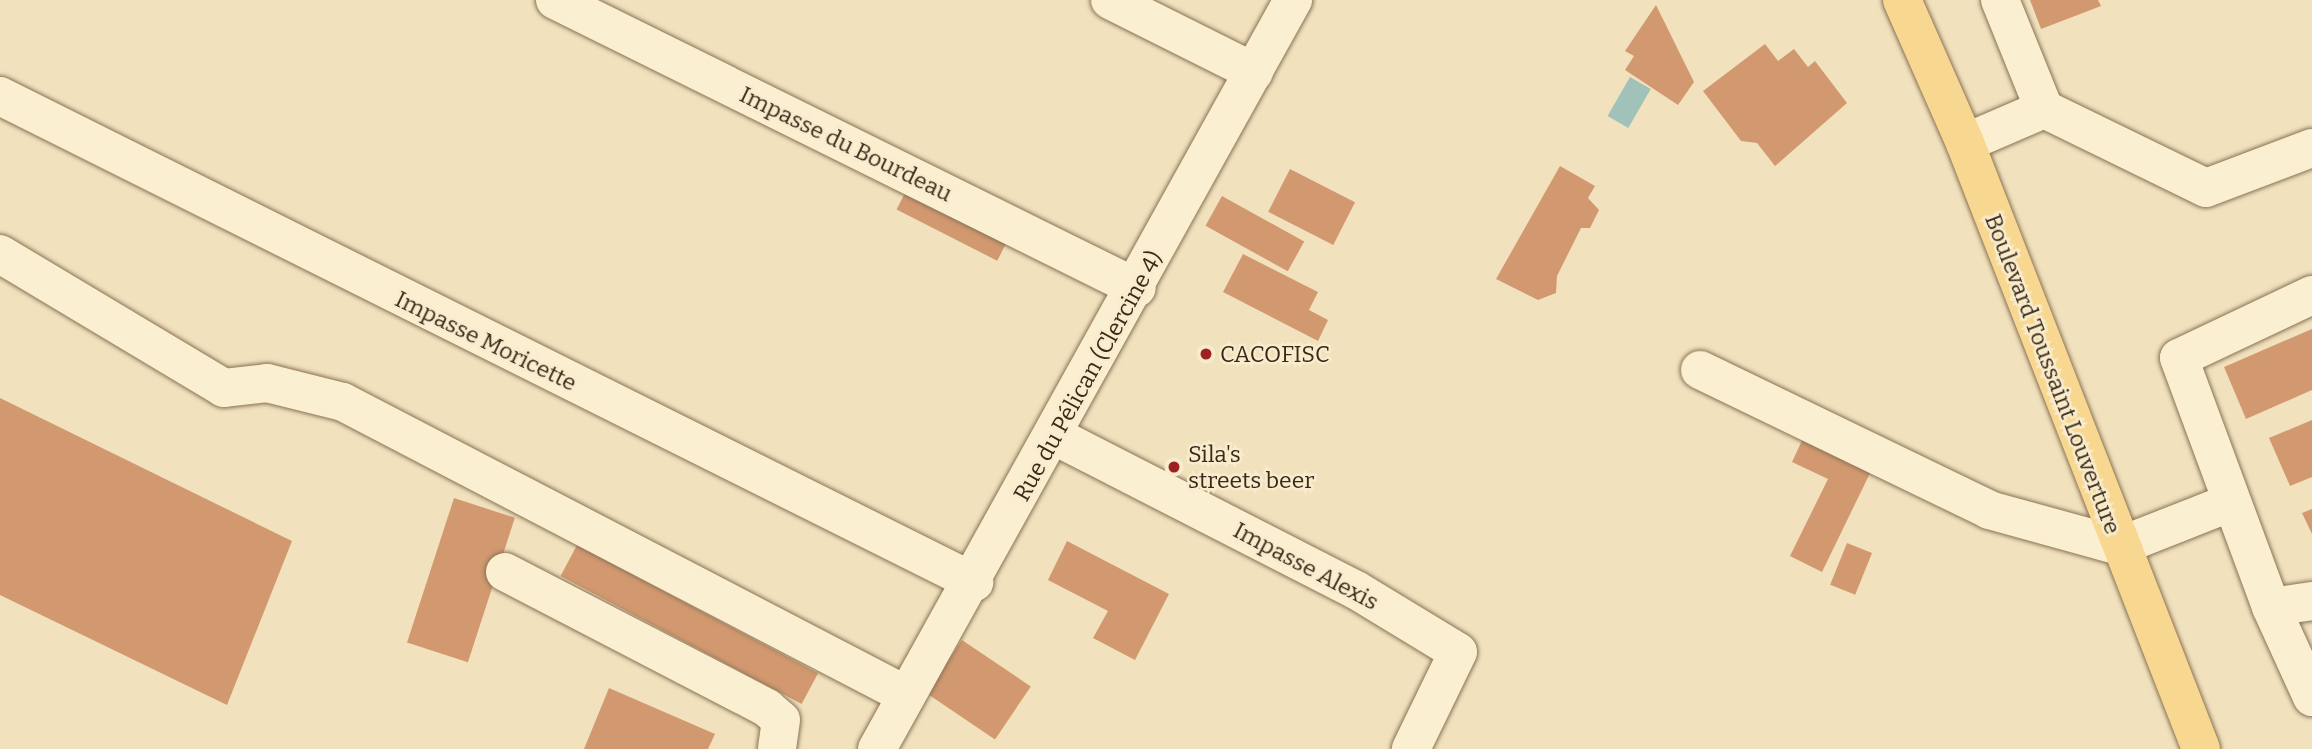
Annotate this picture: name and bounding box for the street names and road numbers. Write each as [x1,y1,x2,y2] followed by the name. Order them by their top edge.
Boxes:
[735,81,957,207] street label: Impasse du Bourdeau
[1979,210,2127,538] street label: Boulevard Toussaint Louverture
[1008,246,1168,506] street label: Rue du Pélican (Clercine 4)
[391,285,581,397] street label: Impasse Moricette
[1229,516,1383,616] street label: Impasse Alexis

